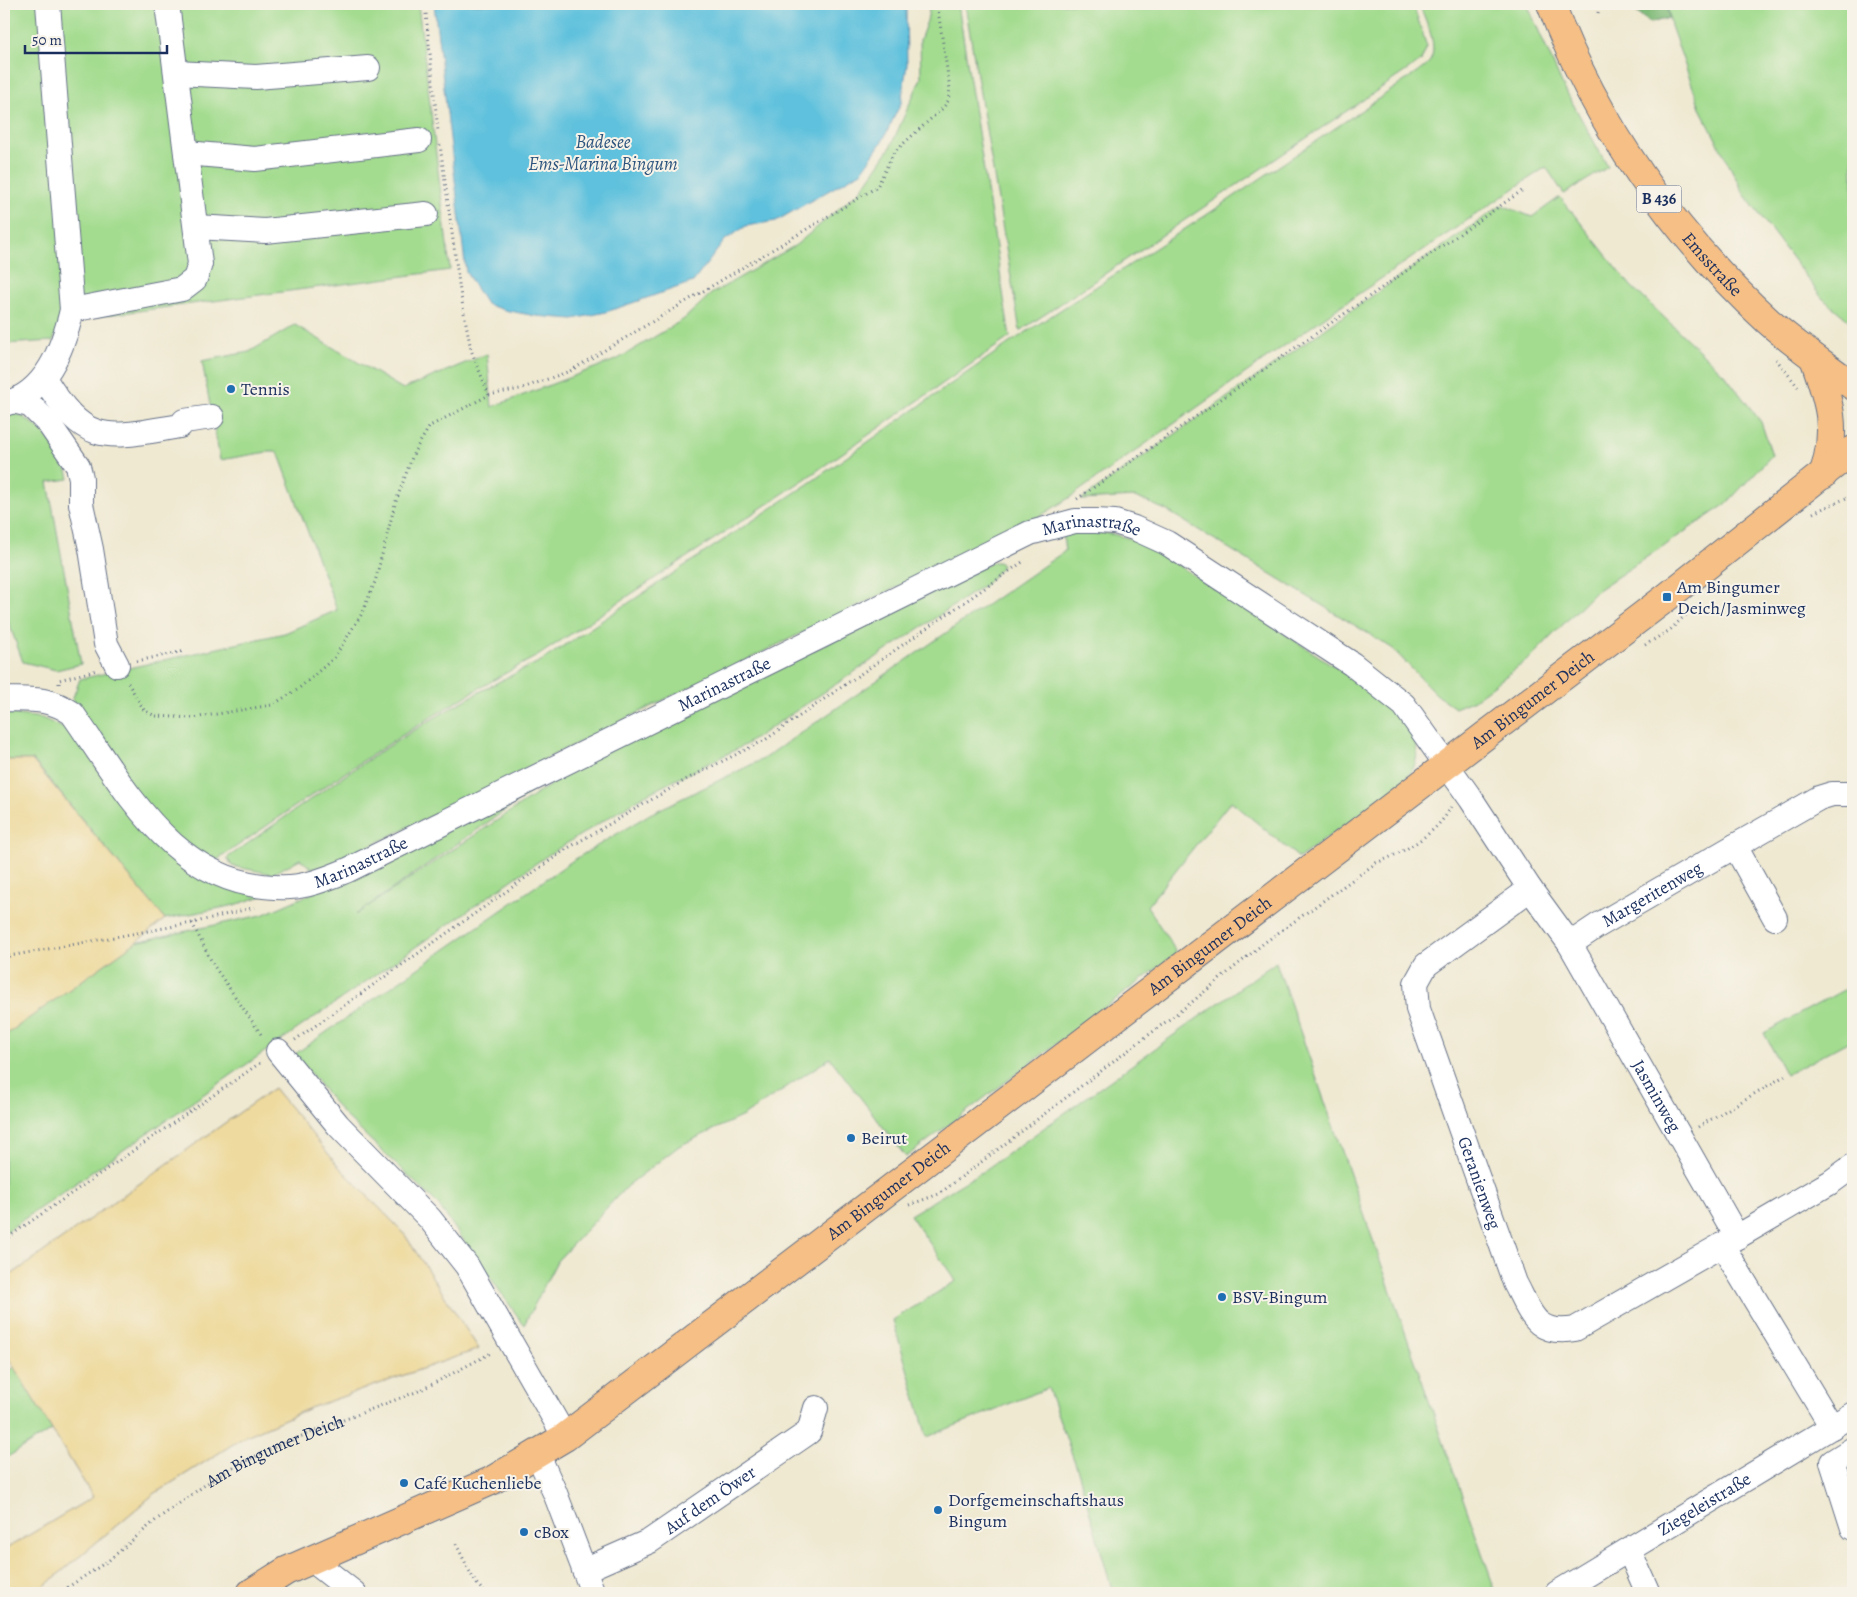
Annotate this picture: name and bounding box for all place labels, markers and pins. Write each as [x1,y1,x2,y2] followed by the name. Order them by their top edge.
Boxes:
[241,377,290,401] place label: Tennis
[225,383,237,395] marker: Tennis
[1676,575,1806,620] place label: Am Bingumer Deich/Jasminweg
[1661,591,1673,603] marker: Am Bingumer Deich/Jasminweg
[861,1126,907,1150] place label: Beirut
[845,1132,857,1144] marker: Beirut
[1232,1285,1327,1309] place label: BSV-Bingum
[1216,1291,1228,1303] marker: BSV-Bingum
[414,1471,542,1495] place label: Café Kuchenliebe
[398,1477,410,1489] marker: Café Kuchenliebe
[948,1488,1124,1533] place label: Dorfgemeinschaftshaus Bingum
[932,1504,944,1516] marker: Dorfgemeinschaftshaus Bingum
[534,1520,569,1544] place label: cBox
[518,1526,530,1538] marker: cBox

